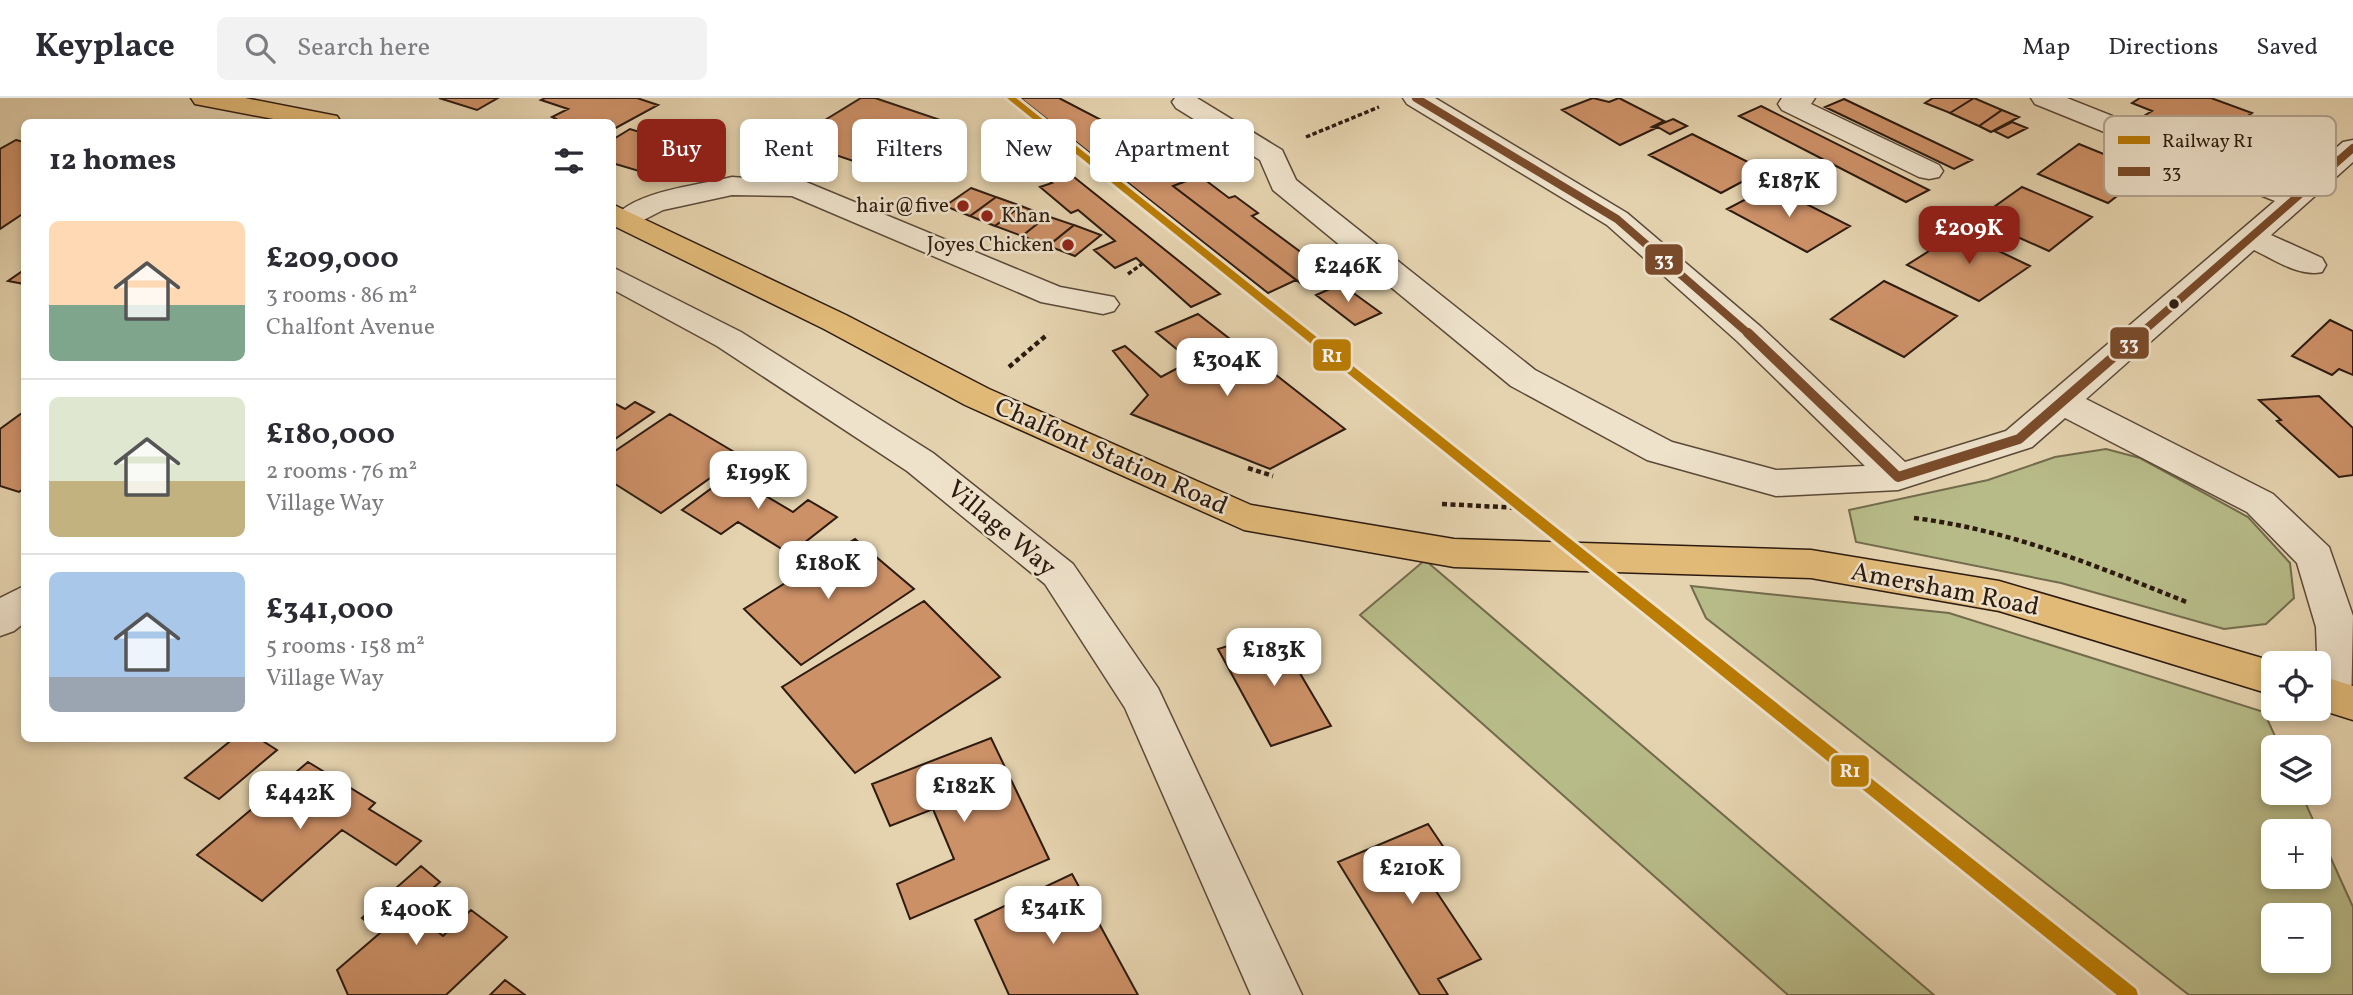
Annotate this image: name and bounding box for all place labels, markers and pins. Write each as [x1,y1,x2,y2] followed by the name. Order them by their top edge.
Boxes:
[1740,159,1838,219] pin: £187K
[856,192,949,221] place label: hair@five
[955,198,971,214] marker: hair@five
[1001,202,1051,231] place label: Khan
[1920,206,2018,266] pin: £209K
[979,208,995,224] marker: Khan
[927,231,1054,260] place label: Joyes Chicken
[1060,237,1076,253] marker: Joyes Chicken
[1299,244,1397,304] pin: £246K
[2167,297,2181,311] unlabelled marker
[1178,338,1276,398] pin: £304K
[709,452,807,511] pin: £199K
[779,542,877,601] pin: £180K
[1225,628,1323,688] pin: £183K
[915,764,1013,824] pin: £182K
[251,772,349,831] pin: £442K
[1363,846,1461,906] pin: £210K
[1004,886,1102,946] pin: £341K
[367,888,465,947] pin: £400K

